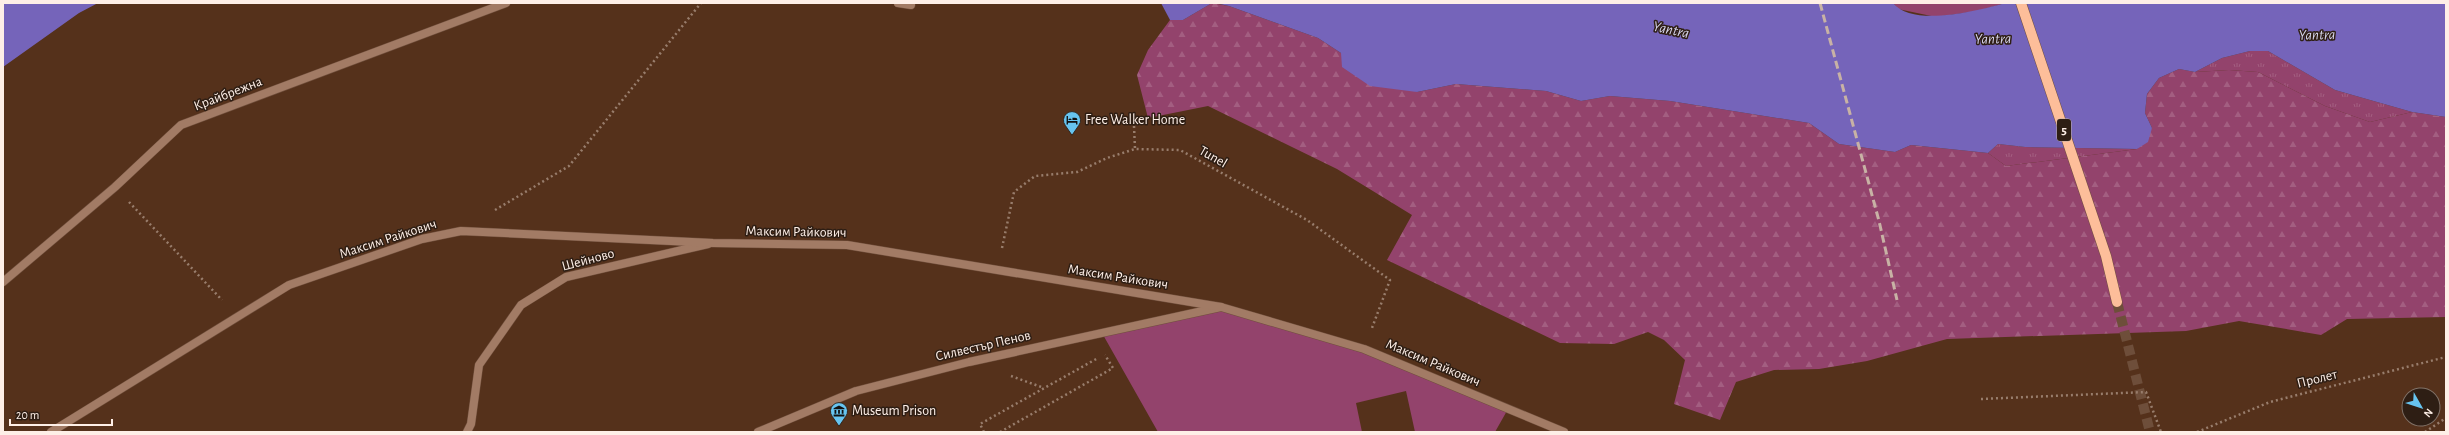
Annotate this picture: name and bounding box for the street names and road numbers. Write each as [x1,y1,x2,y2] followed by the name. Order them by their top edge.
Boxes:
[192,74,265,113] street label: Крайбрежна
[2057,119,2071,141] road number: 5
[1197,143,1229,171] street label: Tunel
[338,217,438,261] street label: Максим Райкович
[745,224,847,240] street label: Максим Райкович
[560,246,616,274] street label: Шейново
[1067,262,1169,292] street label: Максим Райкович
[934,328,1032,364] street label: Силвестър Пенов
[1384,337,1482,389] street label: Максим Райкович
[2295,367,2340,391] street label: Пролет

